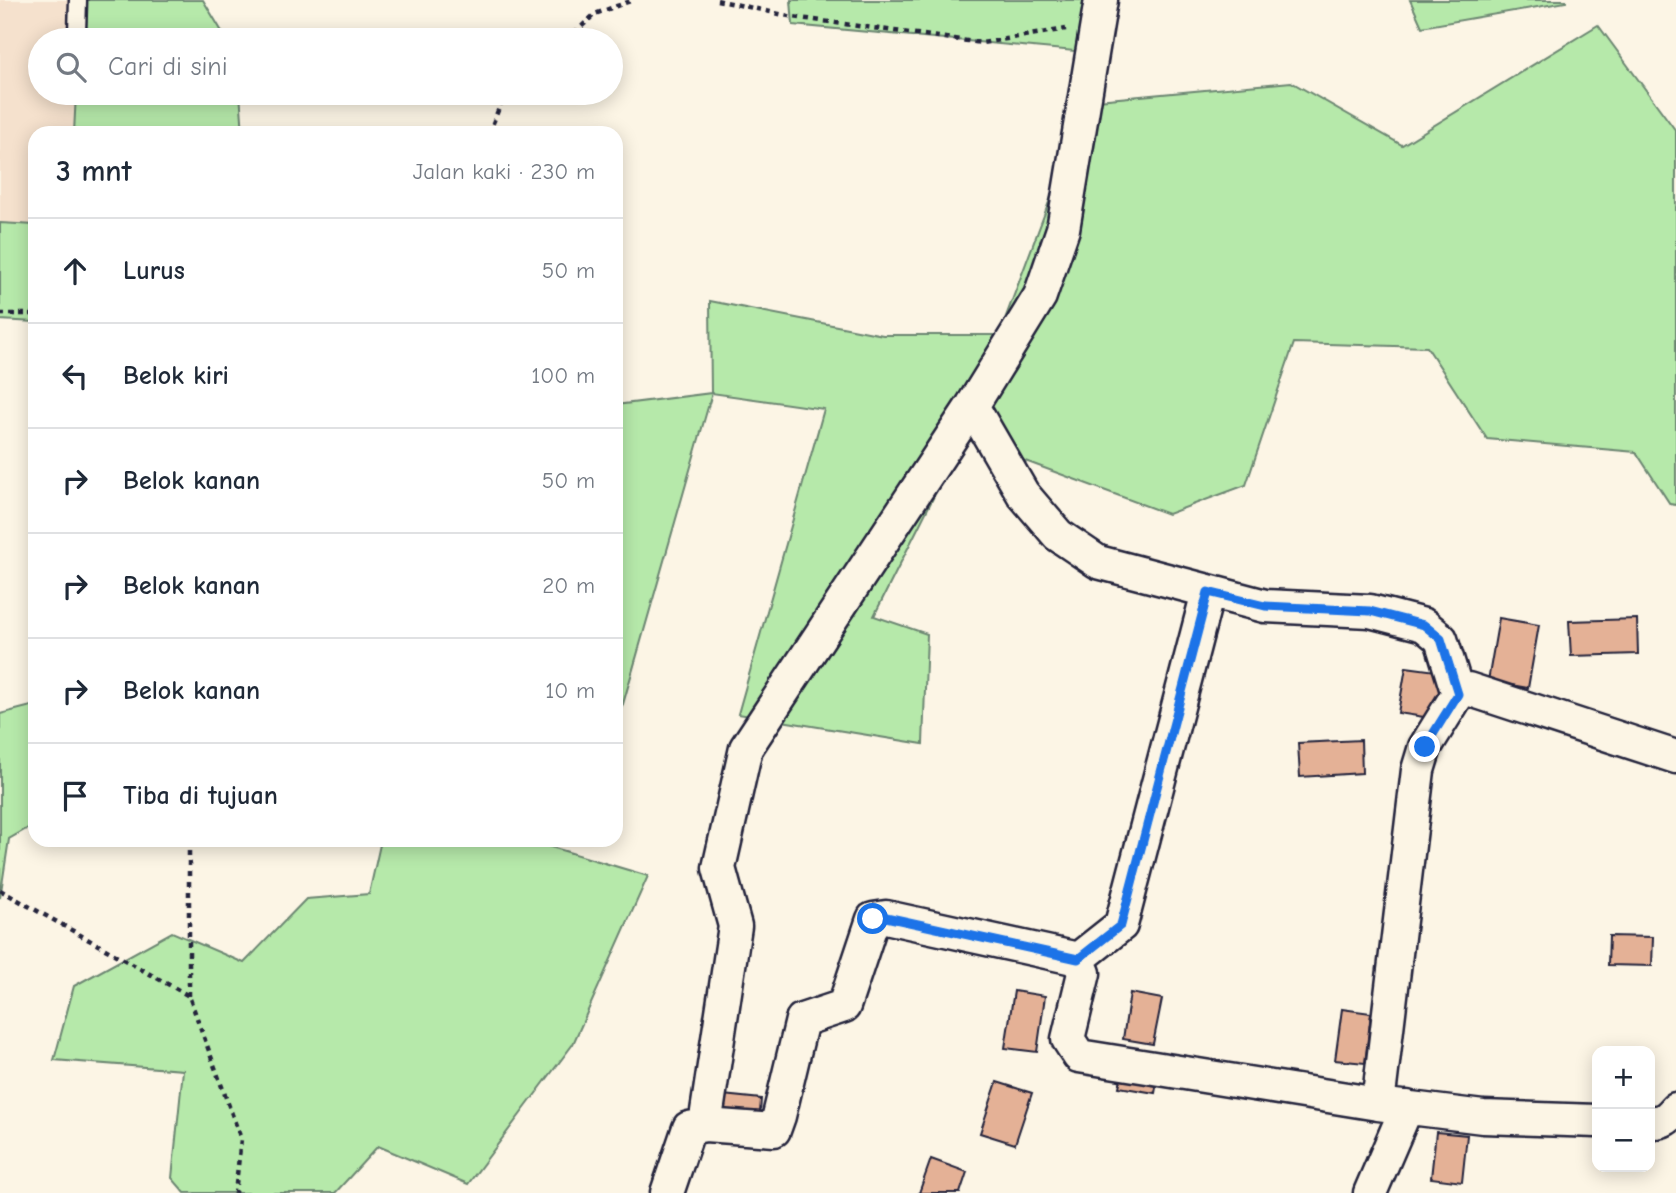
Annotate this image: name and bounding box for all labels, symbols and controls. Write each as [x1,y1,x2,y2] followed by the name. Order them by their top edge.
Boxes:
[28,28,623,105] search box
[52,48,90,86] icon: search
[108,52,228,82] text: Cari di sini
[56,154,131,189] text: 3 mnt
[413,158,595,185] text: Jalan kaki · 230 m
[56,252,94,290] icon: ahead
[123,256,185,286] text: Lurus
[542,257,595,284] text: 50 m
[56,357,94,395] icon: left
[123,361,229,391] text: Belok kiri
[531,362,595,389] text: 100 m
[56,462,94,500] icon: right
[123,466,260,496] text: Belok kanan
[542,467,595,494] text: 50 m
[56,567,94,605] icon: right
[123,571,260,601] text: Belok kanan
[542,572,595,599] text: 20 m
[56,672,94,710] icon: right
[123,676,260,706] text: Belok kanan
[545,677,595,704] text: 10 m
[1409,731,1440,762] route end
[56,777,94,815] icon: arrive
[123,781,278,811] text: Tiba di tujuan
[857,903,888,934] route start
[1592,1046,1655,1172] map controls
[1592,1046,1655,1109] button: +
[1592,1109,1655,1172] button: −

